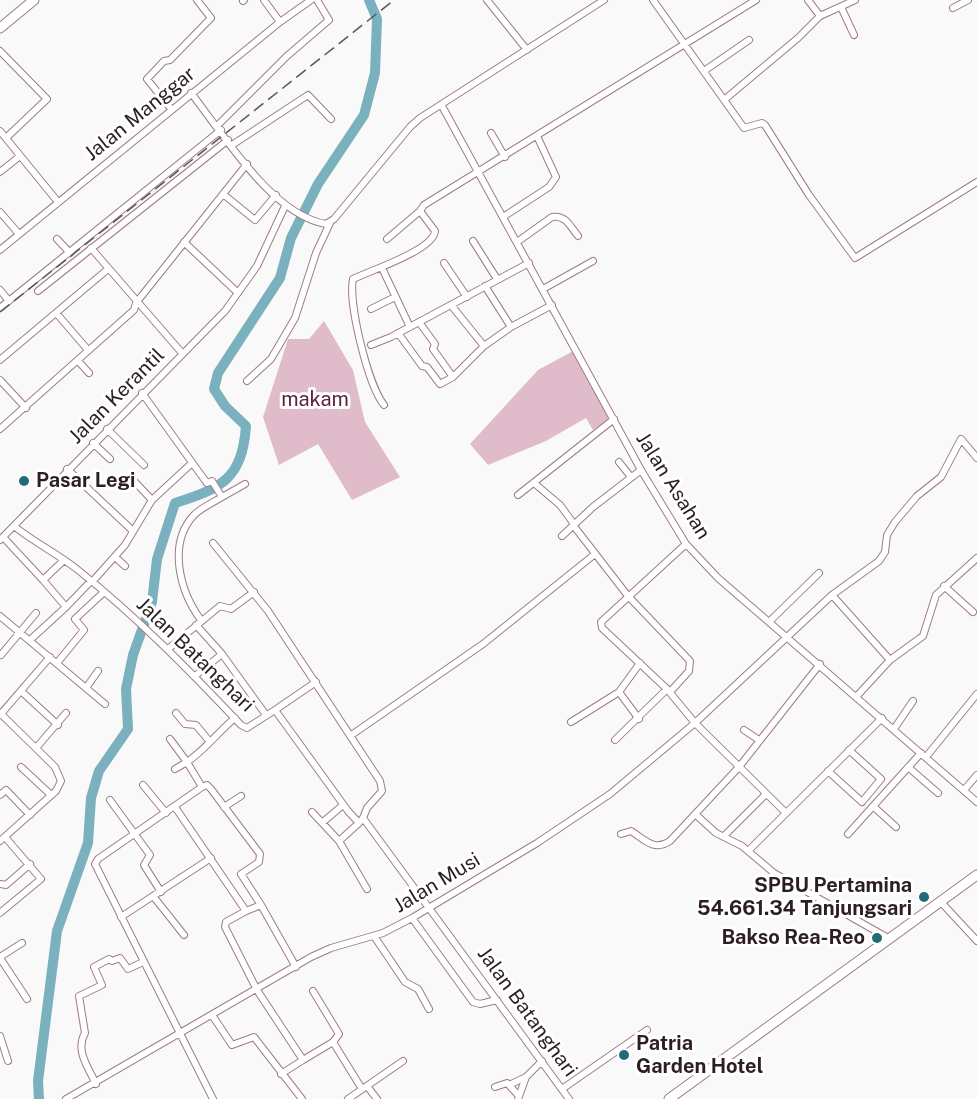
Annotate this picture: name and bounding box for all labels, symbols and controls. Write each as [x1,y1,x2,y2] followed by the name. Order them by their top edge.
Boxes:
[80,62,200,166] street label: Jalan Manggar
[64,343,170,449] street label: Jalan Kerantil
[281,388,349,412] park label: makam
[631,428,715,544] street label: Jalan Asahan
[36,469,135,493] place label: Pasar Legi
[17,474,31,488] marker: Pasar Legi
[131,593,259,717] street label: Jalan Batanghari
[389,848,485,918] street label: Jalan Musi
[697,874,912,921] place label: SPBU Pertamina 54.661.34 Tanjungsari
[917,890,931,904] marker: SPBU Pertamina 54.661.34 Tanjungsari
[721,926,865,950] place label: Bakso Rea-Reo
[870,931,884,945] marker: Bakso Rea-Reo
[472,942,582,1082] street label: Jalan Batanghari
[636,1032,763,1079] place label: Patria Garden Hotel
[617,1048,631,1062] marker: Patria Garden Hotel

